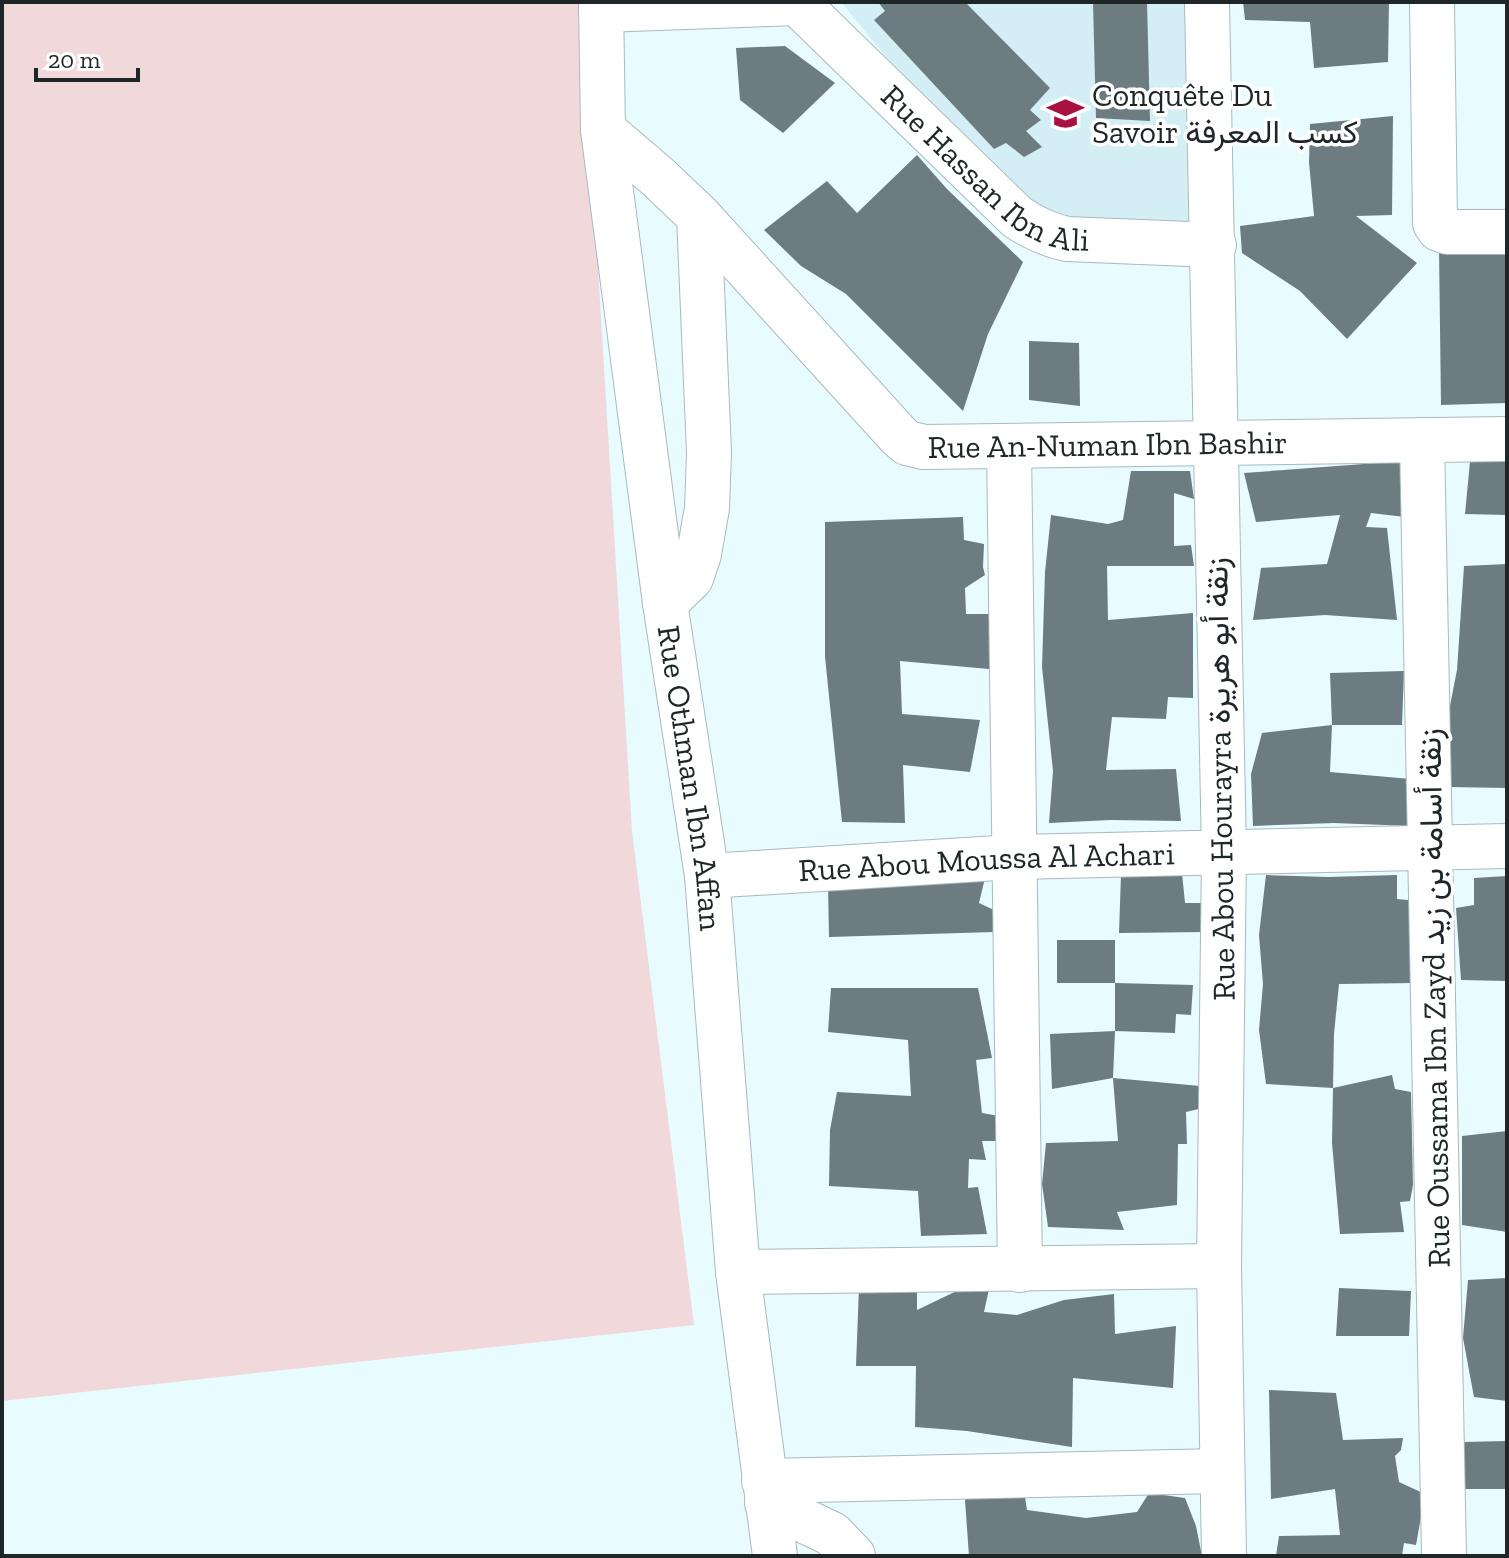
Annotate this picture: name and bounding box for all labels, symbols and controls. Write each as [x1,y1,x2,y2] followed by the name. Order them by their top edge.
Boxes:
[36,32,138,82] scale bar
[48,45,101,74] text: 20 m
[1092,76,1358,152] place label: Conquête Du Savoir كسب المعرفة
[874,77,1090,259] street label: Rue Hassan Ibn Ali
[1047,94,1085,132] school or university icon: Conquête Du Savoir كسب المعرفة
[927,423,1288,466] street label: Rue An-Numan Ibn Bashir
[1197,557,1244,1001] street label: Rue Abou Hourayra زنقة أبو هريرة
[650,623,730,933] street label: Rue Othman Ibn Affan
[1410,728,1459,1268] street label: Rue Oussama Ibn Zayd زنقة أسامة بن زيد
[797,834,1175,889] street label: Rue Abou Moussa Al Achari

